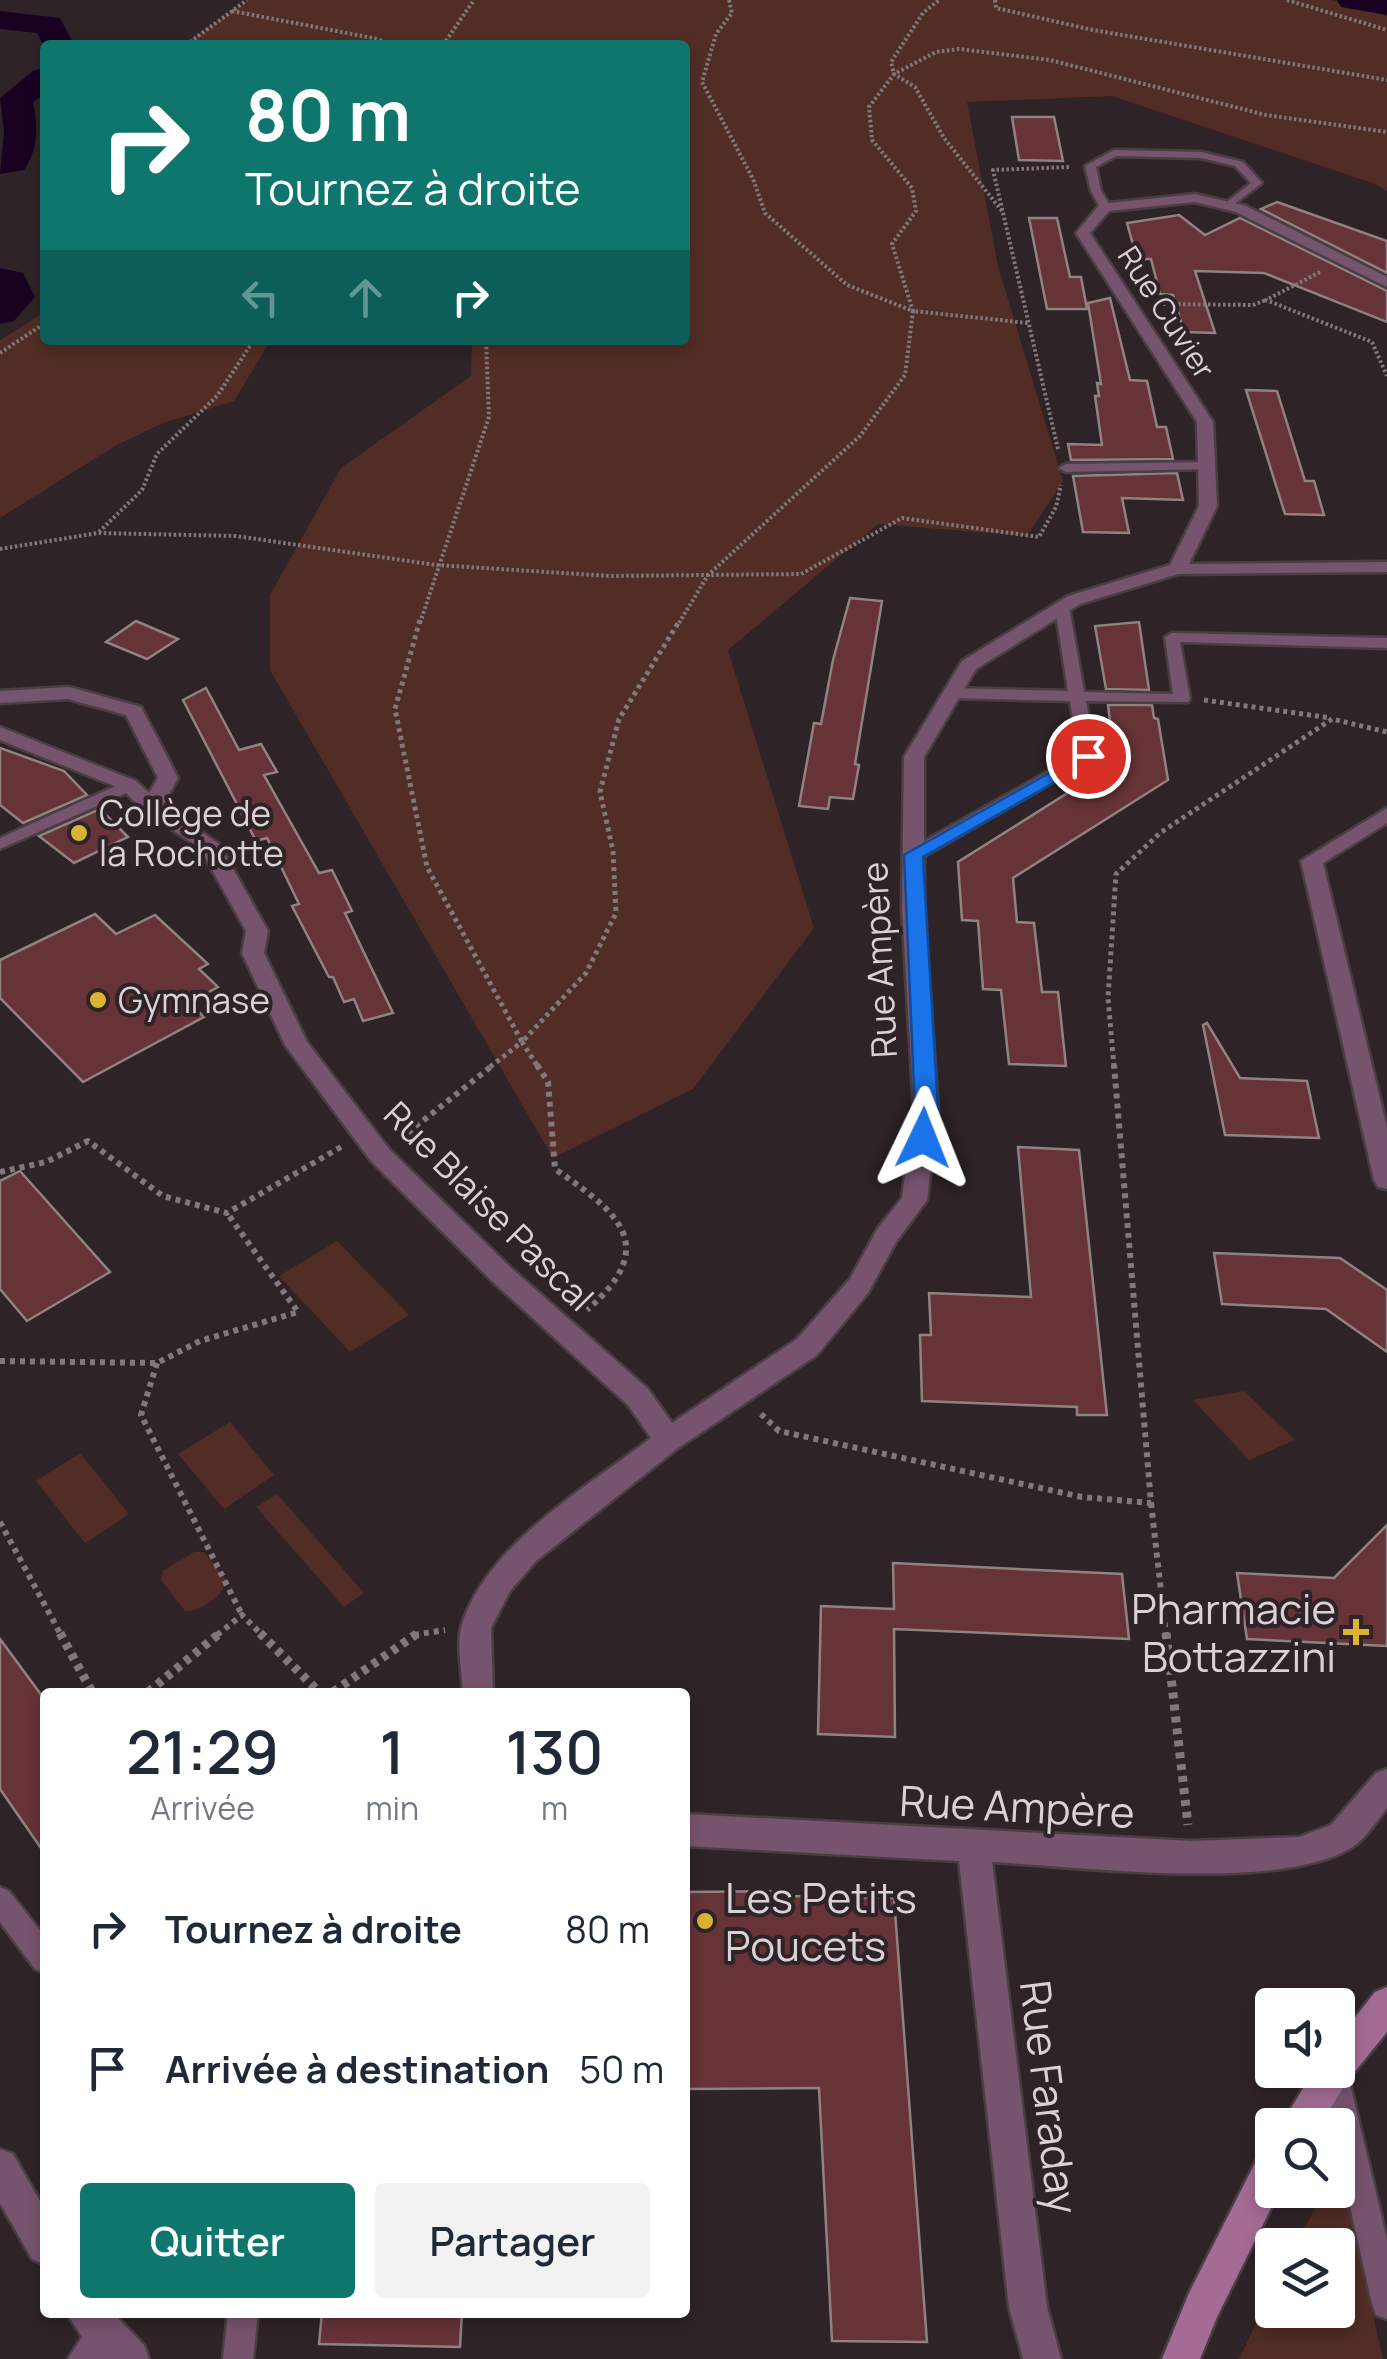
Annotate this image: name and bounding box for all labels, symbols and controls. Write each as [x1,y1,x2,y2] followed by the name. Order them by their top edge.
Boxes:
[245,66,411,162] text: 80 m
[80,80,210,210] icon: right
[245,157,581,219] text: Tournez à droite
[1109,238,1225,386] street label: Rue Cuvier
[233,270,288,325] icon: left
[338,270,393,325] icon: ahead
[443,270,498,325] icon: right
[1046,714,1131,799] pin
[1061,729,1116,784] icon: arrive
[99,789,284,877] place label: Collège de la Rochotte
[68,822,90,844] marker: Collège de la Rochotte
[850,861,908,1059] street label: Rue Ampère
[118,976,270,1024] place label: Gymnase
[87,989,109,1011] marker: Gymnase
[871,1086,975,1190] position arrow
[374,1091,604,1321] street label: Rue Blaise Pascal
[1131,1579,1336,1685] place label: Pharmacie Bottazzini
[1345,1621,1367,1643] marker: Pharmacie Bottazzini
[126,1710,279,1792] text: 21:29
[380,1710,405,1792] text: 1
[505,1710,604,1792] text: 130
[898,1771,1136,1841] street label: Rue Ampère
[150,1786,255,1830] text: Arrivée
[365,1786,419,1830] text: min
[541,1786,568,1830] text: m
[725,1868,917,1974] place label: Les Petits Poucets
[80,1901,135,1956] icon: right
[165,1902,462,1954] text: Tournez à droite
[565,1902,650,1954] text: 80 m
[694,1910,716,1932] marker: Les Petits Poucets
[1007,1977,1093,2217] street label: Rue Faraday
[1255,1988,1355,2328] map controls
[1255,1988,1355,2088] button: sound
[80,2041,135,2096] icon: arrive
[165,2042,549,2094] text: Arrivée à destination
[579,2042,664,2094] text: 50 m
[1255,2108,1355,2208] button: search
[80,2183,355,2298] button: Quitter
[375,2183,650,2298] button: Partager
[1255,2228,1355,2328] button: layers

